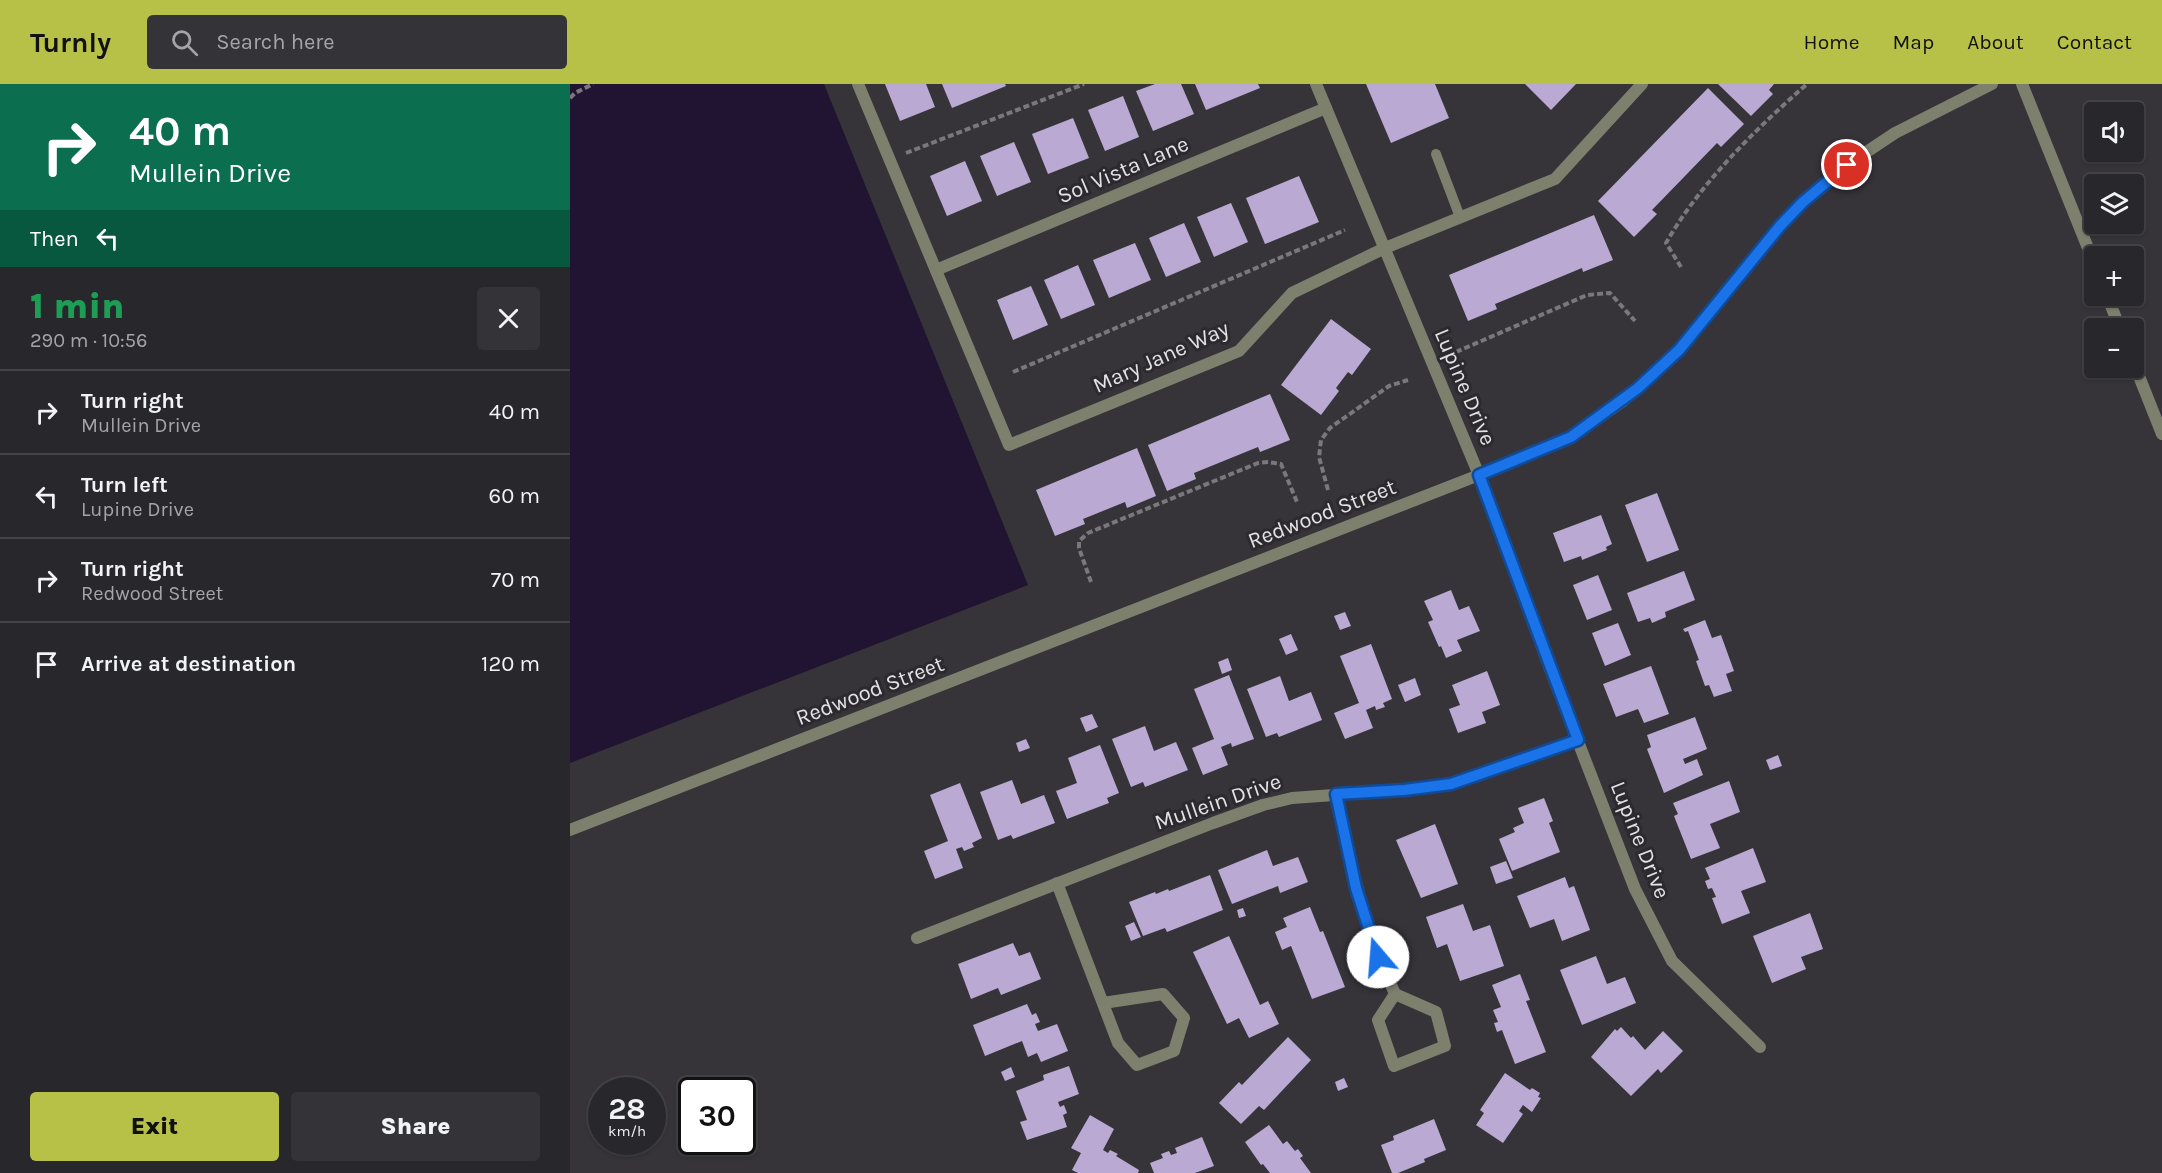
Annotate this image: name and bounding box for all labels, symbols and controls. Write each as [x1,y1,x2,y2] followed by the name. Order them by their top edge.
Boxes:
[147,15,567,69] search box
[30,26,111,59] text: Turnly
[168,26,201,59] icon: search
[216,29,335,55] text: Search here
[1804,30,1860,54] text: Home
[1893,30,1934,54] text: Map
[1967,30,2024,54] text: About
[2057,30,2132,54] text: Contact
[2084,102,2144,378] map controls
[2084,102,2144,162] button: sound
[129,106,231,156] text: 40 m
[30,108,108,186] icon: right
[1054,131,1192,209] street label: Sol Vista Lane
[1821,139,1872,190] pin
[1830,148,1863,181] icon: arrive
[129,157,291,189] text: Mullein Drive
[2084,174,2144,234] button: layers
[91,222,124,255] icon: left
[30,226,79,252] text: Then
[2084,246,2144,306] button: +
[30,285,124,327] text: 1 min
[477,287,540,350] button: close
[1089,315,1233,399] street label: Mary Jane Way
[2084,318,2144,378] button: −
[1429,325,1501,449] street label: Lupine Drive
[30,329,147,352] text: 290 m · 10:56
[81,388,184,414] text: Turn right
[30,396,63,429] icon: right
[489,399,540,425] text: 40 m
[81,414,201,437] text: Mullein Drive
[81,472,168,498] text: Turn left
[1244,474,1400,554] street label: Redwood Street
[30,480,63,513] icon: left
[489,483,540,509] text: 60 m
[81,498,194,521] text: Lupine Drive
[81,556,184,582] text: Turn right
[30,564,63,597] icon: right
[491,567,540,593] text: 70 m
[81,582,223,605] text: Redwood Street
[30,648,63,681] icon: arrive
[81,651,296,677] text: Arrive at destination
[481,651,540,677] text: 120 m
[792,651,948,731] street label: Redwood Street
[1151,768,1285,836] street label: Mullein Drive
[1605,778,1675,902] street label: Lupine Drive
[1346,925,1410,989] position arrow
[678,1077,756,1155] speed limit sign: 30
[608,1091,646,1127] text: 28
[30,1092,279,1161] button: Exit
[291,1092,540,1161] button: Share
[608,1122,646,1140] text: km/h

